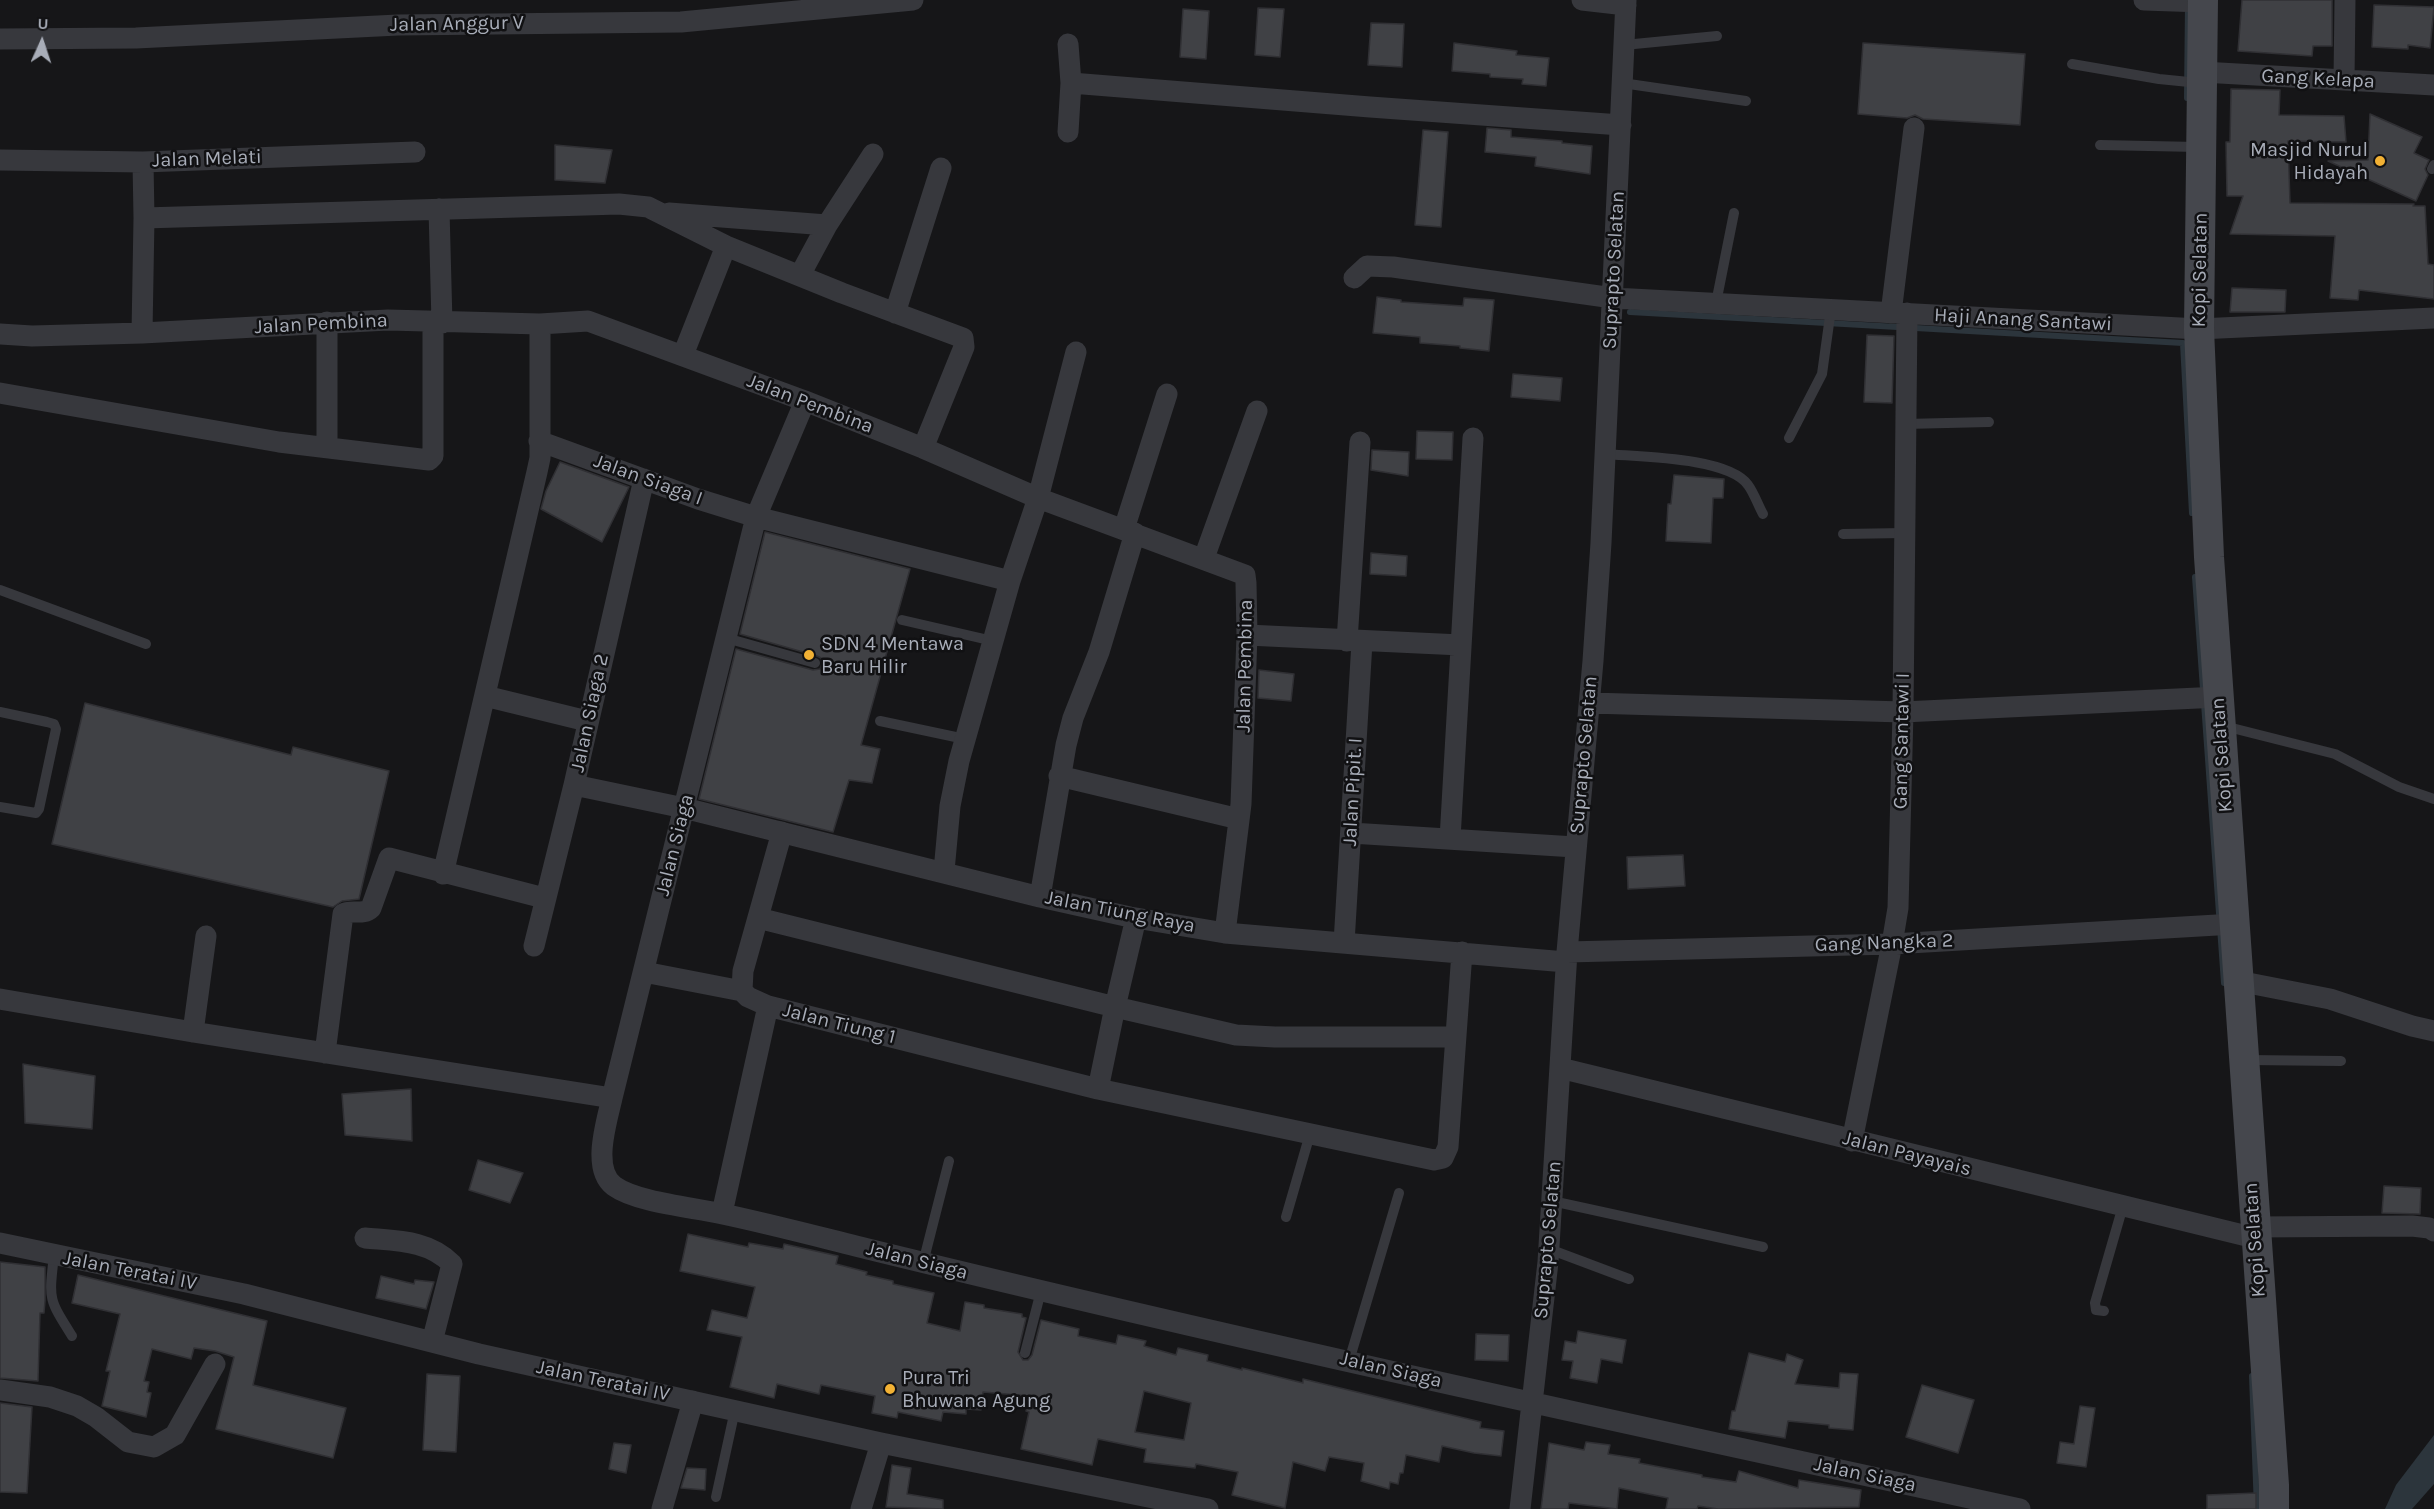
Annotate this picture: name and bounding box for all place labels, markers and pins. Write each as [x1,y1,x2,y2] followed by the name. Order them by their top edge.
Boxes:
[2250,138,2368,185] place label: Masjid Nurul Hidayah
[2373,154,2387,168] marker: Masjid Nurul Hidayah
[821,632,964,679] place label: SDN 4 Mentawa Baru Hilir
[802,648,816,662] marker: SDN 4 Mentawa Baru Hilir
[902,1366,1050,1413] place label: Pura Tri Bhuwana Agung
[883,1382,897,1396] marker: Pura Tri Bhuwana Agung

